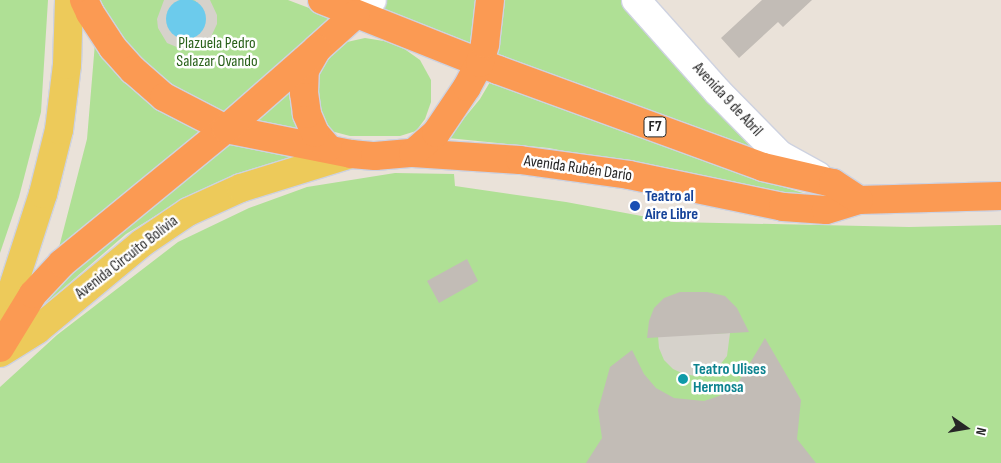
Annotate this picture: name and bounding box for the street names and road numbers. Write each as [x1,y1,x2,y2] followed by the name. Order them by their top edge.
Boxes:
[688,59,766,141] street label: Avenida 9 de Abril
[642,114,668,140] road number: F7
[523,152,633,186] street label: Avenida Rubén Darío
[72,212,182,304] street label: Avenida Circuito Bolivia

